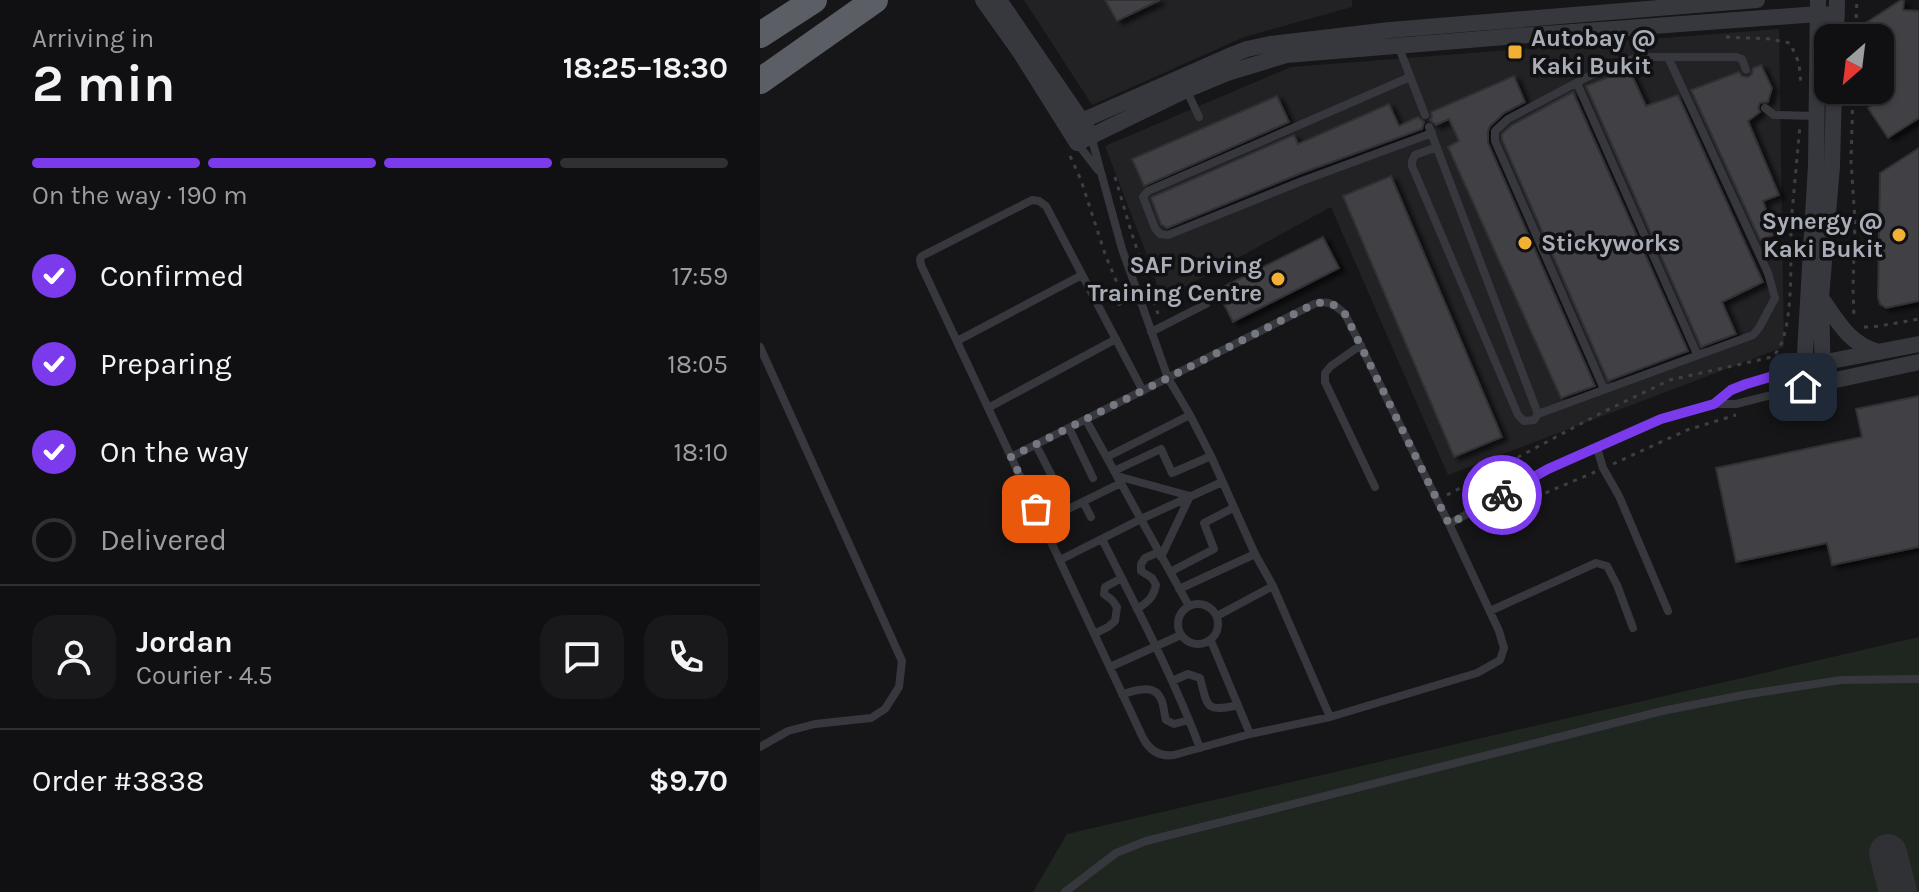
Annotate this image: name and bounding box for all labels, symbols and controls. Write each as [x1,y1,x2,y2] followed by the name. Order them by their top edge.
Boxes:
[32,23,154,54] text: Arriving in
[1531,24,1656,80] place label: Autobay @ Kaki Bukit
[1814,24,1894,104] north arrow
[1814,24,1894,104] map controls
[1506,43,1524,61] marker: Autobay @ Kaki Bukit
[563,50,728,86] text: 18:25–18:30
[32,53,175,114] text: 2 min
[32,180,248,211] text: On the way · 190 m
[1762,207,1883,263] place label: Synergy @ Kaki Bukit
[1890,226,1908,244] marker: Synergy @ Kaki Bukit
[1541,229,1681,257] place label: Stickyworks
[1516,234,1534,252] marker: Stickyworks
[1088,251,1262,307] place label: SAF Driving Training Centre
[32,254,76,298] icon: check
[100,258,244,294] text: Confirmed
[671,261,728,292] text: 17:59
[1269,270,1287,288] marker: SAF Driving Training Centre
[32,342,76,386] icon: check
[100,346,232,382] text: Preparing
[667,349,728,380] text: 18:05
[1769,353,1837,421] pin
[1781,365,1825,409] icon: home
[32,430,76,474] icon: check
[100,434,249,470] text: On the way
[673,437,728,468] text: 18:10
[1462,455,1542,535] courier
[1480,473,1524,517] icon: bike
[1002,475,1070,543] pin
[1014,487,1058,531] icon: bag
[100,522,227,558] text: Delivered
[32,615,116,699] button: person
[540,615,624,699] button: chat
[644,615,728,699] button: phone
[136,624,233,660] text: Jordan
[136,660,273,691] text: Courier · 4.5
[32,763,204,799] text: Order #3838
[649,763,728,799] text: $9.70

